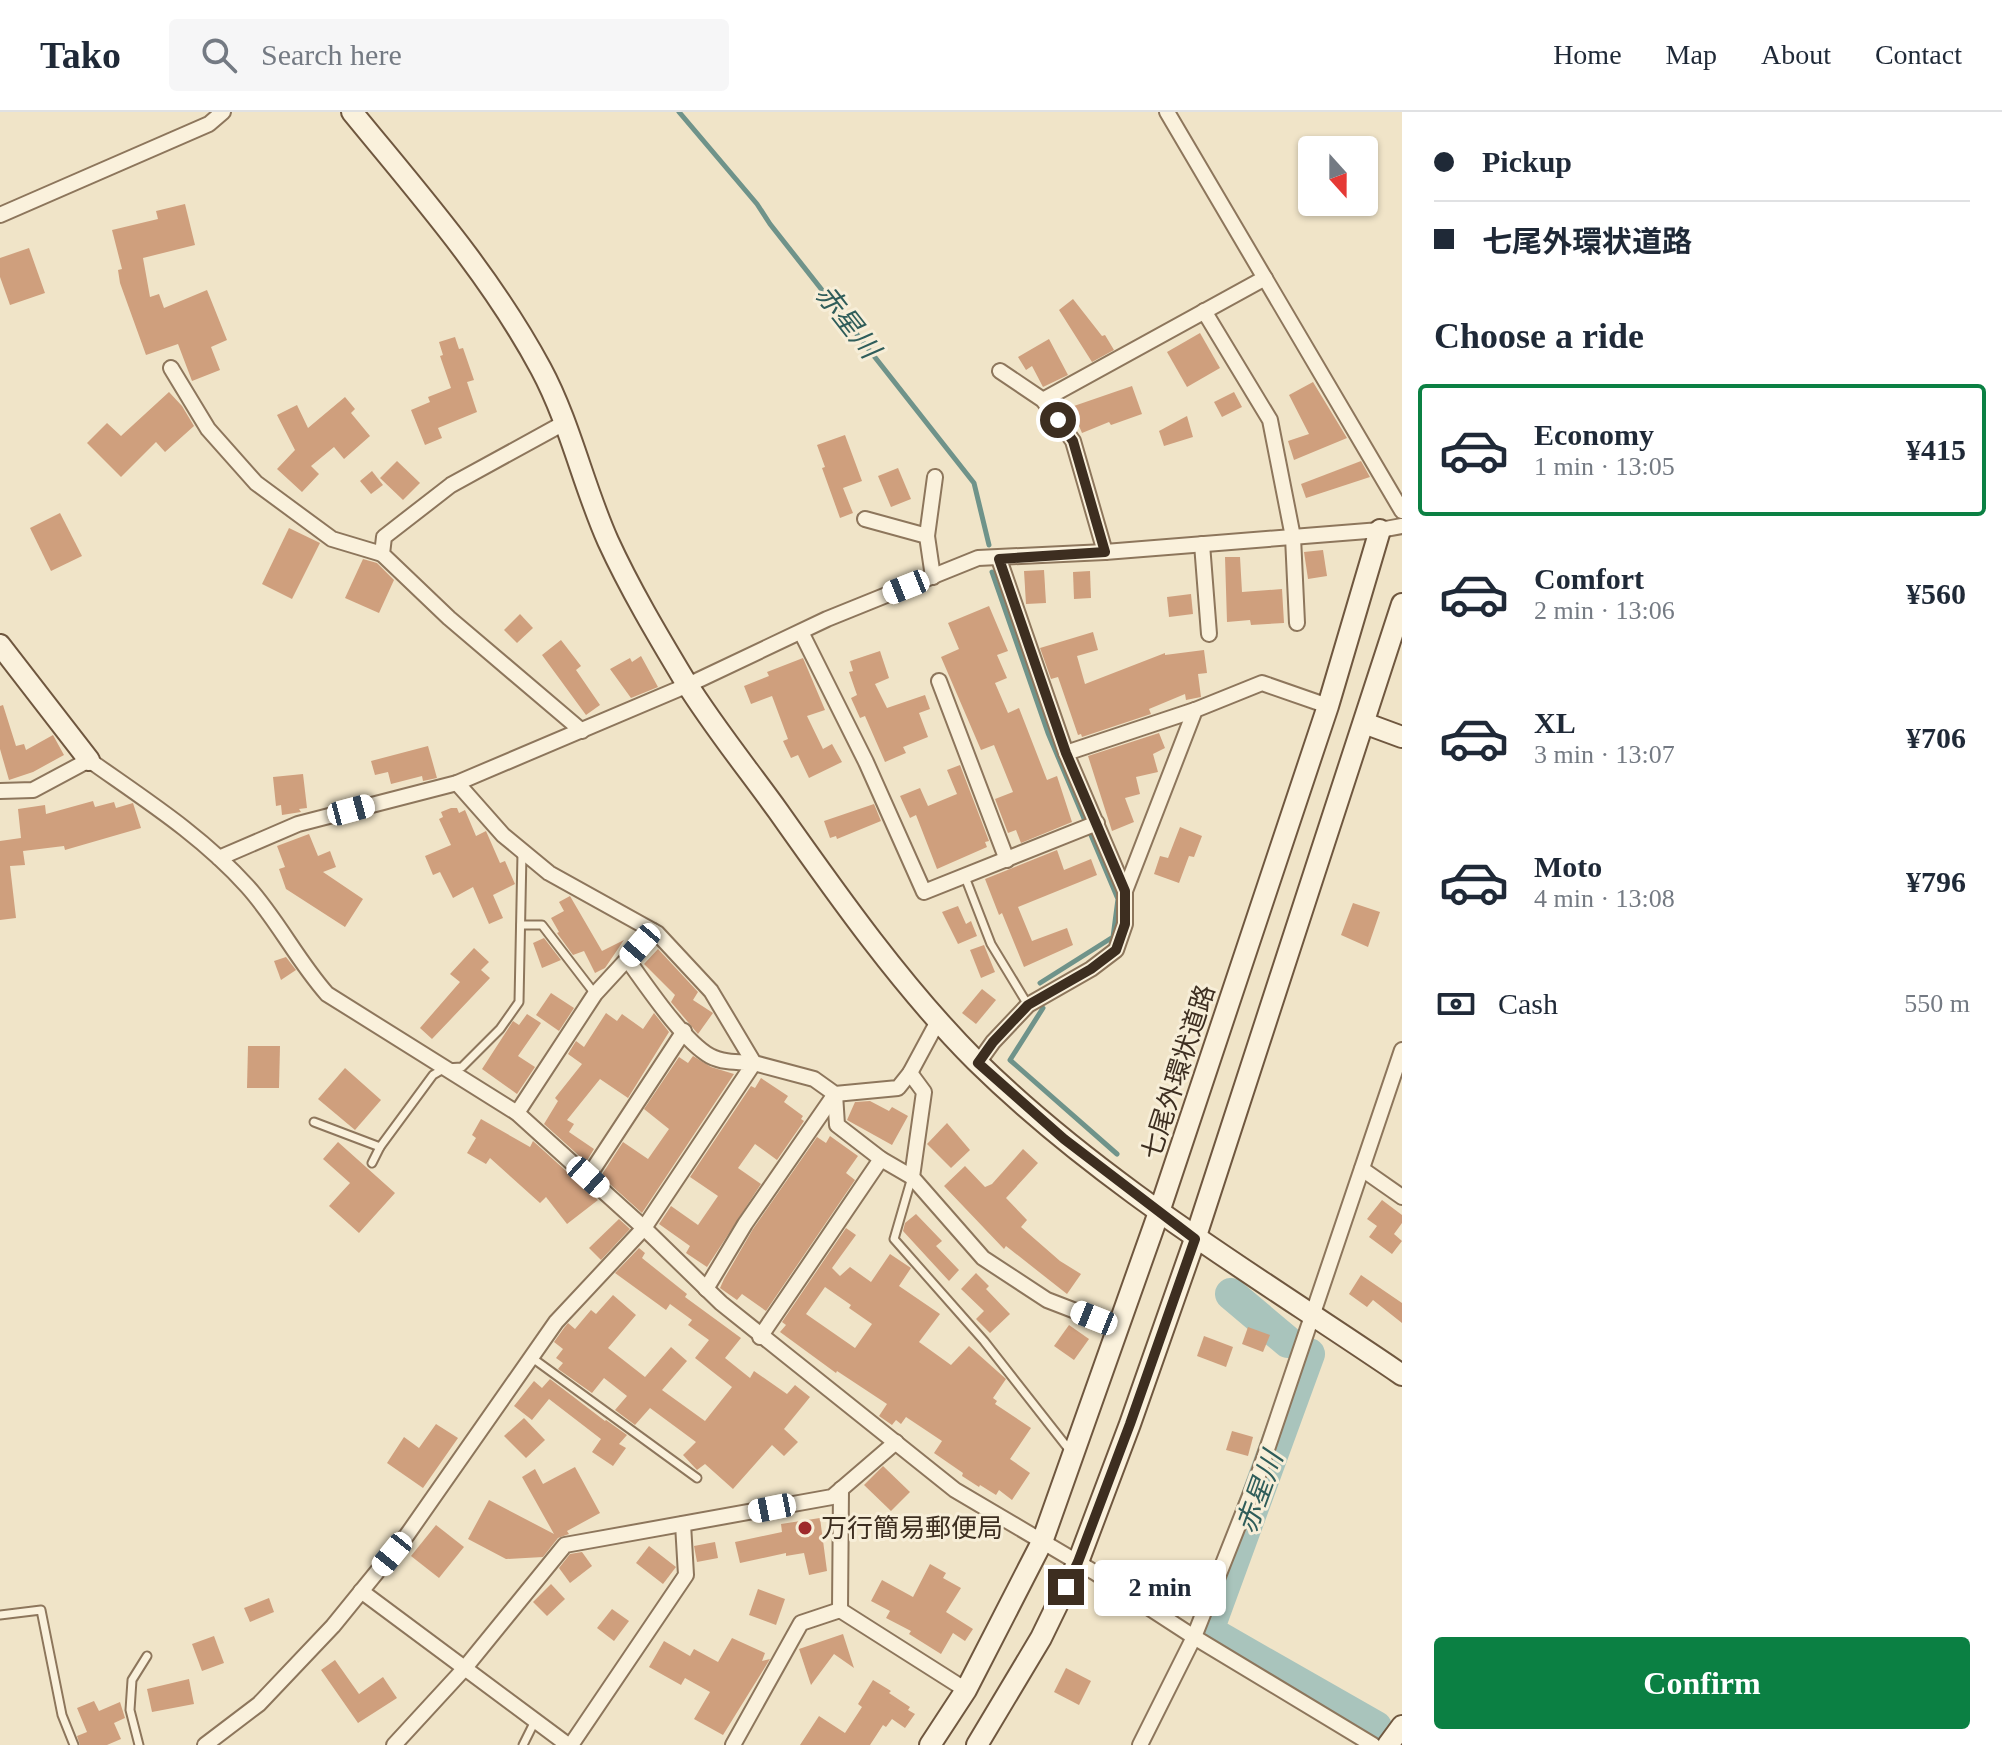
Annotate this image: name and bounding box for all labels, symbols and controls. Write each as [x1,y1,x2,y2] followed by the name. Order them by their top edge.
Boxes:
[169,19,729,91] search box
[197,33,241,77] icon: search
[40,34,121,76] text: Tako
[261,38,402,71] text: Search here
[1553,39,1622,70] text: Home
[1666,39,1717,70] text: Map
[1761,39,1831,70] text: About
[1875,39,1962,70] text: Contact
[1298,136,1378,216] north arrow
[1298,136,1378,216] map controls
[1482,145,1572,178] text: Pickup
[1482,225,1692,258] text: 七尾外環状道路
[810,279,888,366] water label: 赤星川
[1434,316,1644,356] text: Choose a ride
[1040,402,1076,438] route start
[1438,414,1510,486] icon: car
[1534,418,1654,451] text: Economy
[1906,433,1966,466] text: ¥415
[1534,452,1675,481] text: 1 min · 13:05
[1438,558,1510,630] icon: car
[1534,562,1644,595] text: Comfort
[879,567,933,607] car
[1906,577,1966,610] text: ¥560
[1534,596,1675,625] text: 2 min · 13:06
[1438,702,1510,774] icon: car
[1534,706,1576,739] text: XL
[1906,721,1966,754] text: ¥706
[1534,740,1675,769] text: 3 min · 13:07
[325,792,377,828] car
[1438,846,1510,918] icon: car
[1534,850,1602,883] text: Moto
[1906,865,1966,898] text: ¥796
[1534,884,1675,913] text: 4 min · 13:08
[615,919,665,971] car
[1137,981,1220,1163] street label: 七尾外環状道路
[1434,982,1478,1026] icon: cash
[1498,987,1558,1020] text: Cash
[1904,989,1970,1018] text: 550 m
[562,1152,614,1202] car
[1067,1298,1121,1338] car
[1231,1445,1289,1537] water label: 赤星川
[746,1492,798,1524] car
[821,1514,1003,1543] place label: 万行簡易郵便局
[796,1519,814,1537] marker: 万行簡易郵便局
[368,1528,416,1580] car
[1094,1559,1226,1615] callout: 2 min
[1048,1569,1084,1605] route end
[1129,1573,1191,1602] text: 2 min
[1434,1637,1970,1729] button: Confirm

